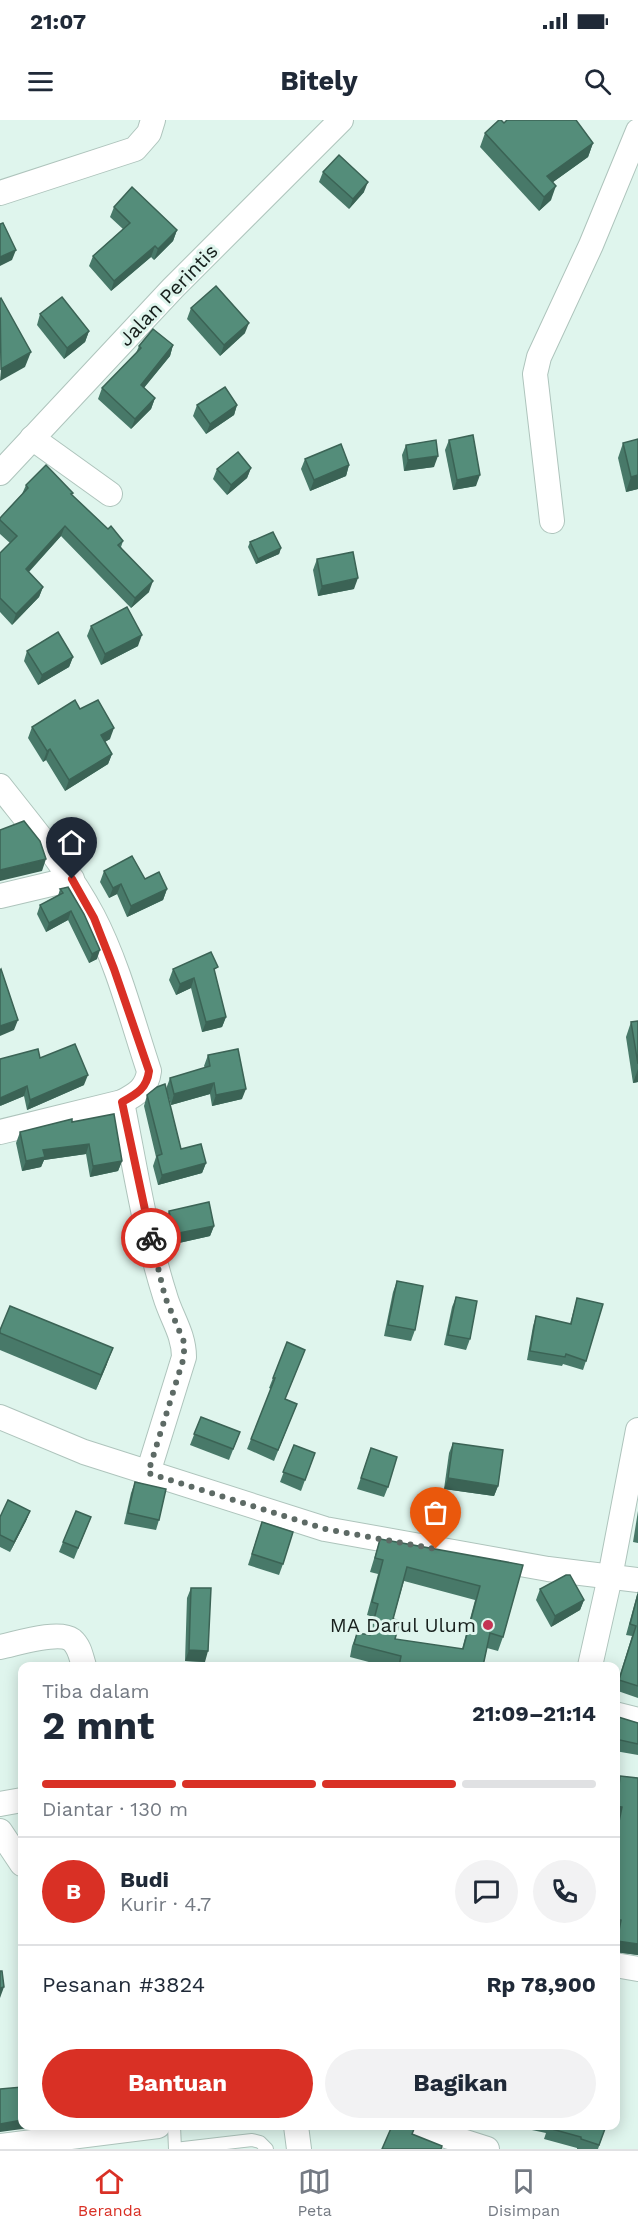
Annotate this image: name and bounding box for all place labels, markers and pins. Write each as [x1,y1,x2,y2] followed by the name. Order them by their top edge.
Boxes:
[46,817,97,879] pin
[410,1487,461,1549] pin
[330,1613,476,1637] place label: MA Darul Ulum
[481,1618,495,1632] marker: MA Darul Ulum

